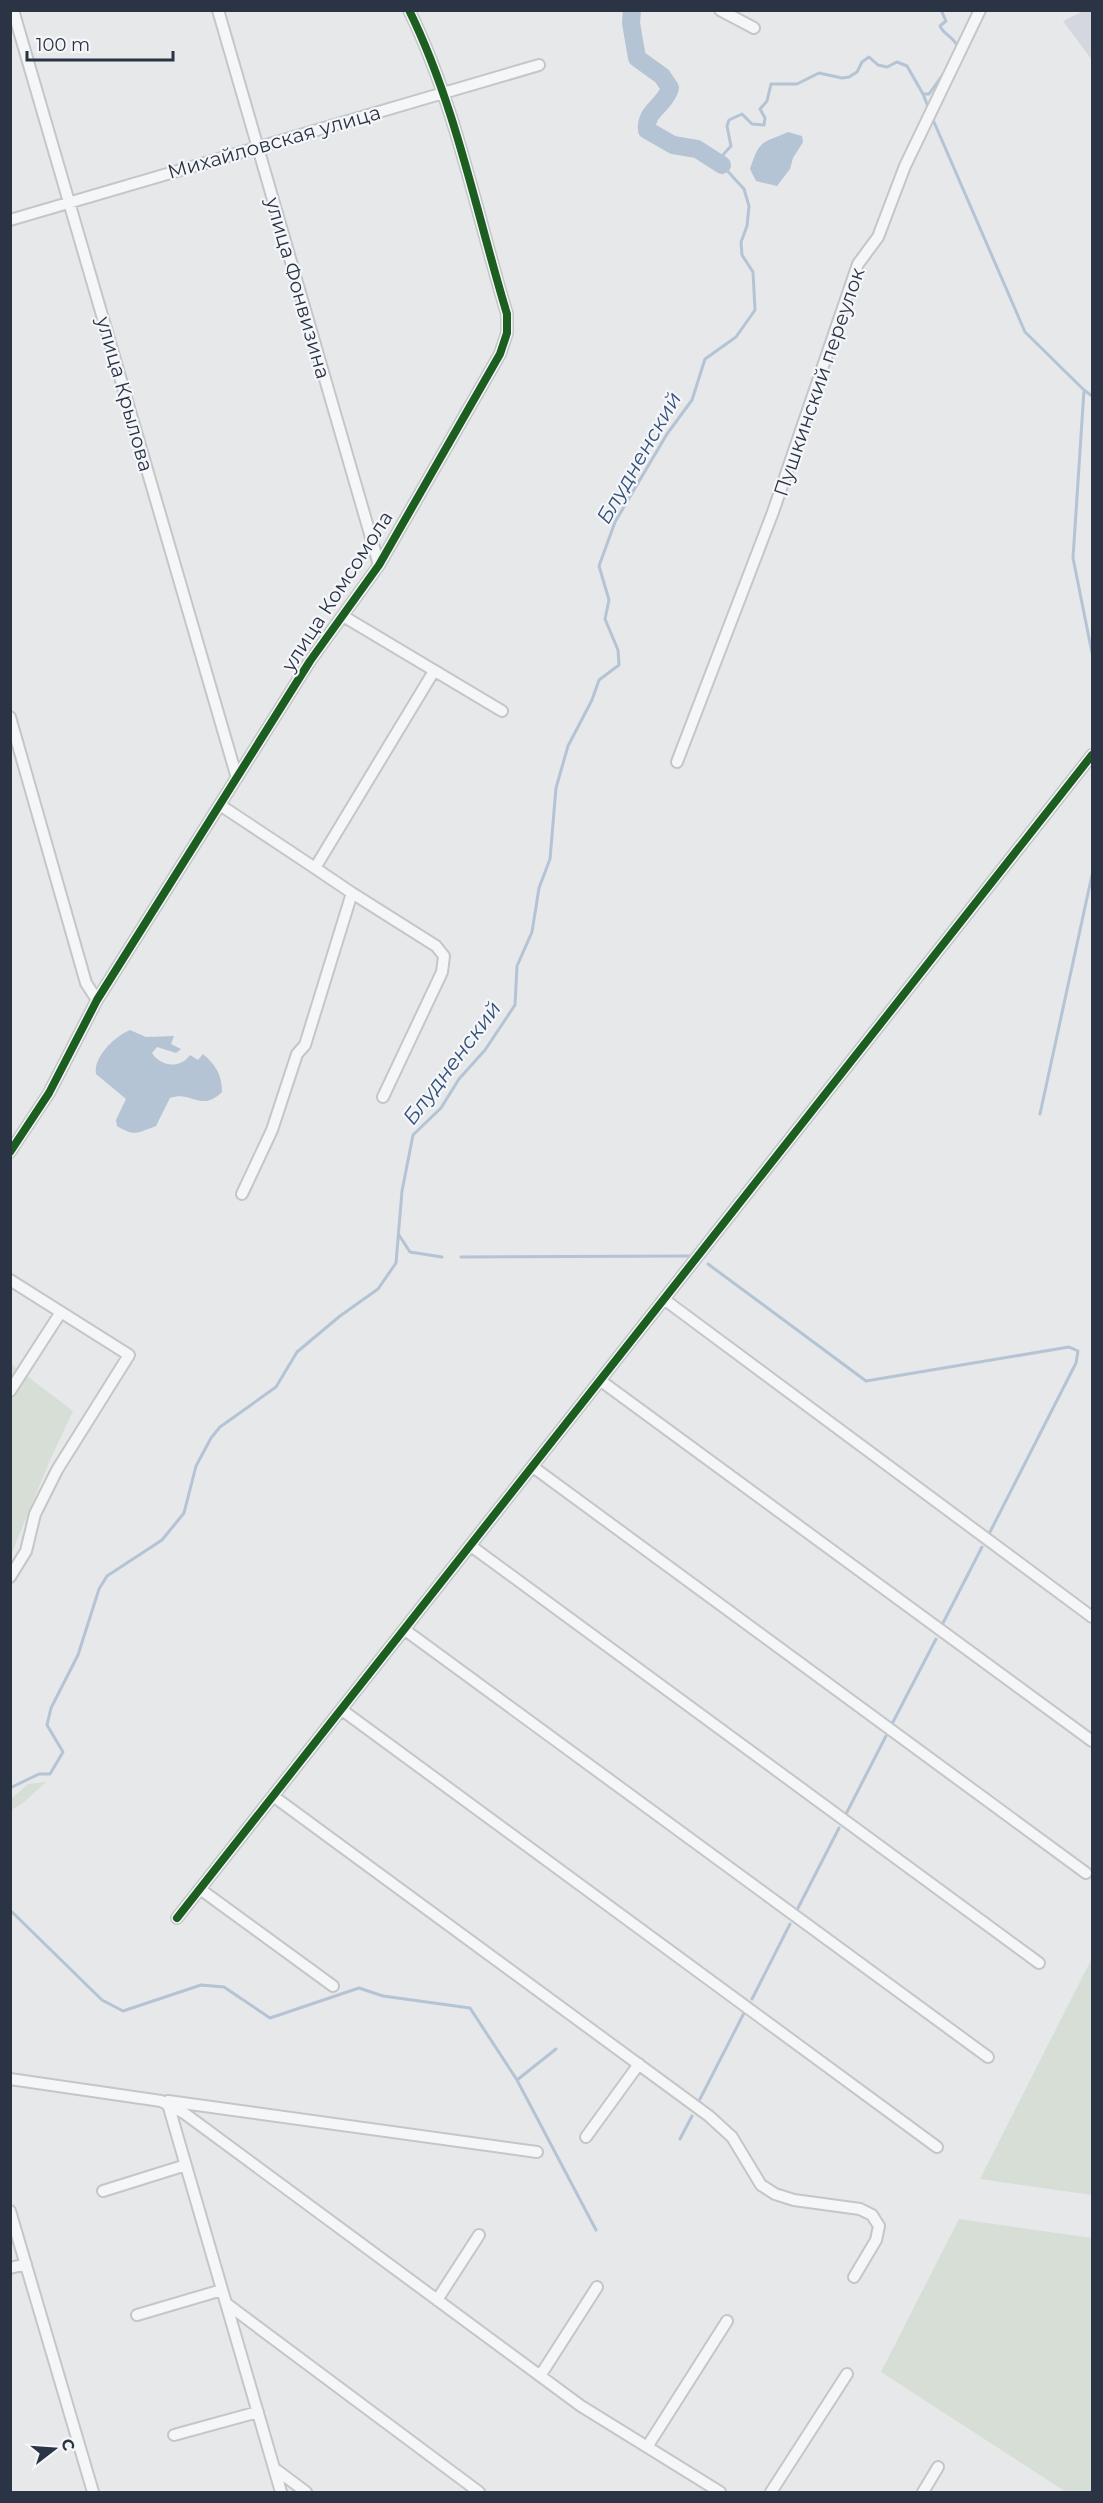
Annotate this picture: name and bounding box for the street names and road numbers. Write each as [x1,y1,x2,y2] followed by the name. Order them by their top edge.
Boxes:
[165,100,383,184] street label: Михайловская улица
[260,193,335,382] street label: улица Фонвизина
[769,264,870,499] street label: Пушкинский переулок
[91,313,159,474] street label: улица Крылова
[276,506,398,676] street label: улица Комсомола

